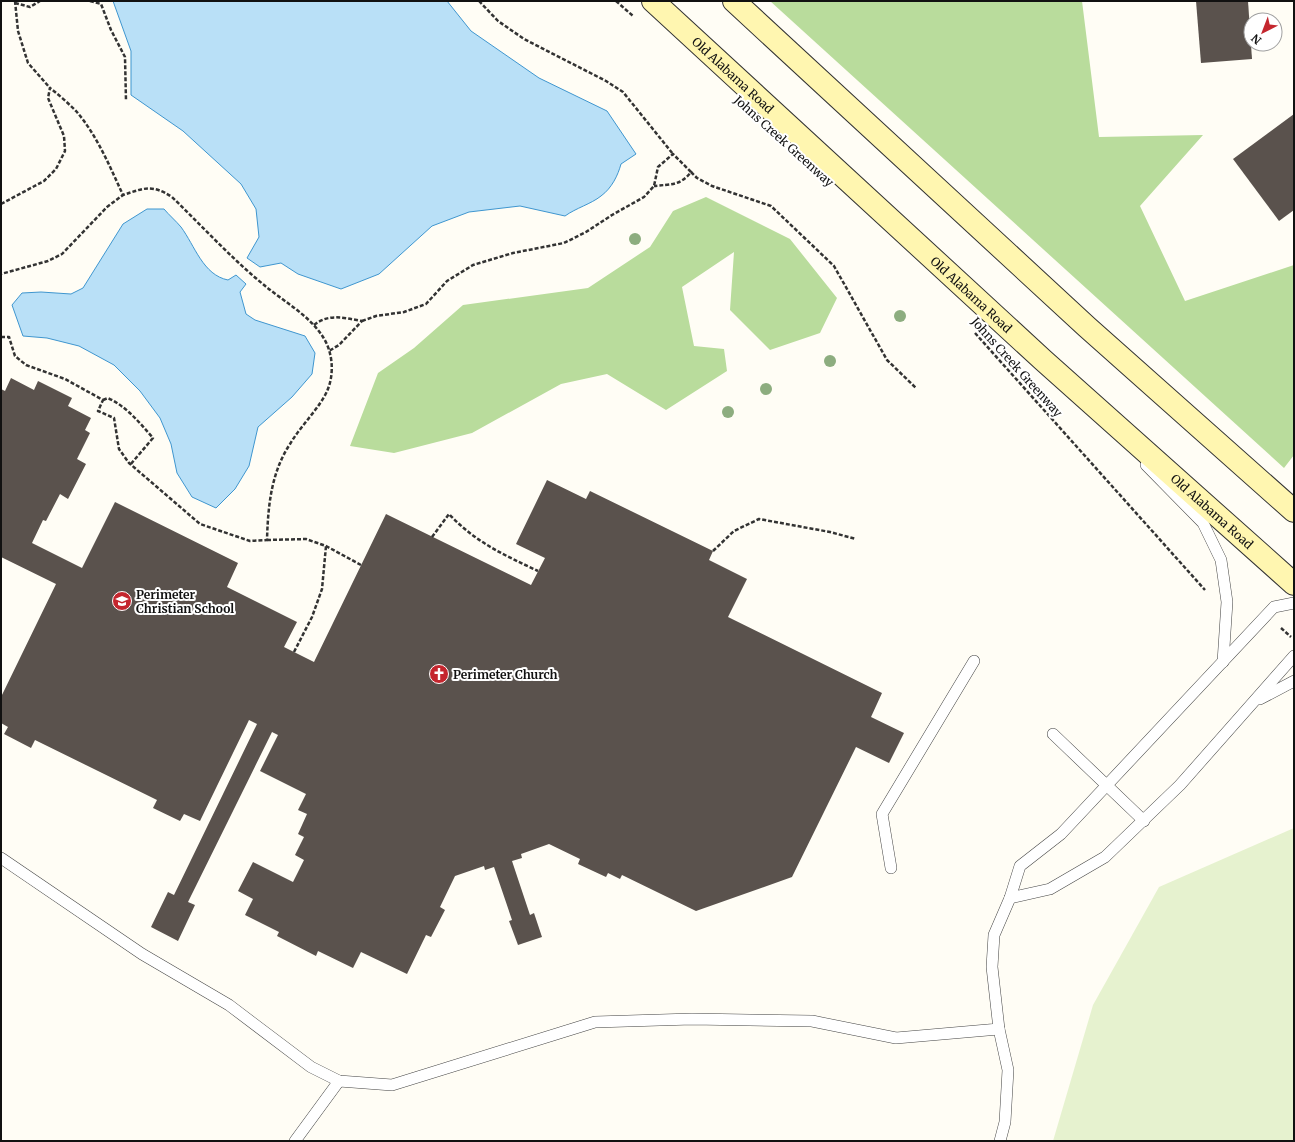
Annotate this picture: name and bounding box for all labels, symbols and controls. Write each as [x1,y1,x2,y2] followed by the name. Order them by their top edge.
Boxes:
[1243,12,1283,52] north arrow
[1248,31,1264,48] text: N
[689,34,777,116] street label: Old Alabama Road
[730,92,837,190] street label: Johns Creek Greenway
[928,253,1015,335] street label: Old Alabama Road
[968,313,1066,420] street label: Johns Creek Greenway
[1168,470,1257,552] street label: Old Alabama Road
[136,587,234,616] place label: Perimeter Christian School
[111,590,133,612] school or university icon: Perimeter Christian School
[428,663,450,685] church icon: Perimeter Church
[453,667,558,682] place label: Perimeter Church

